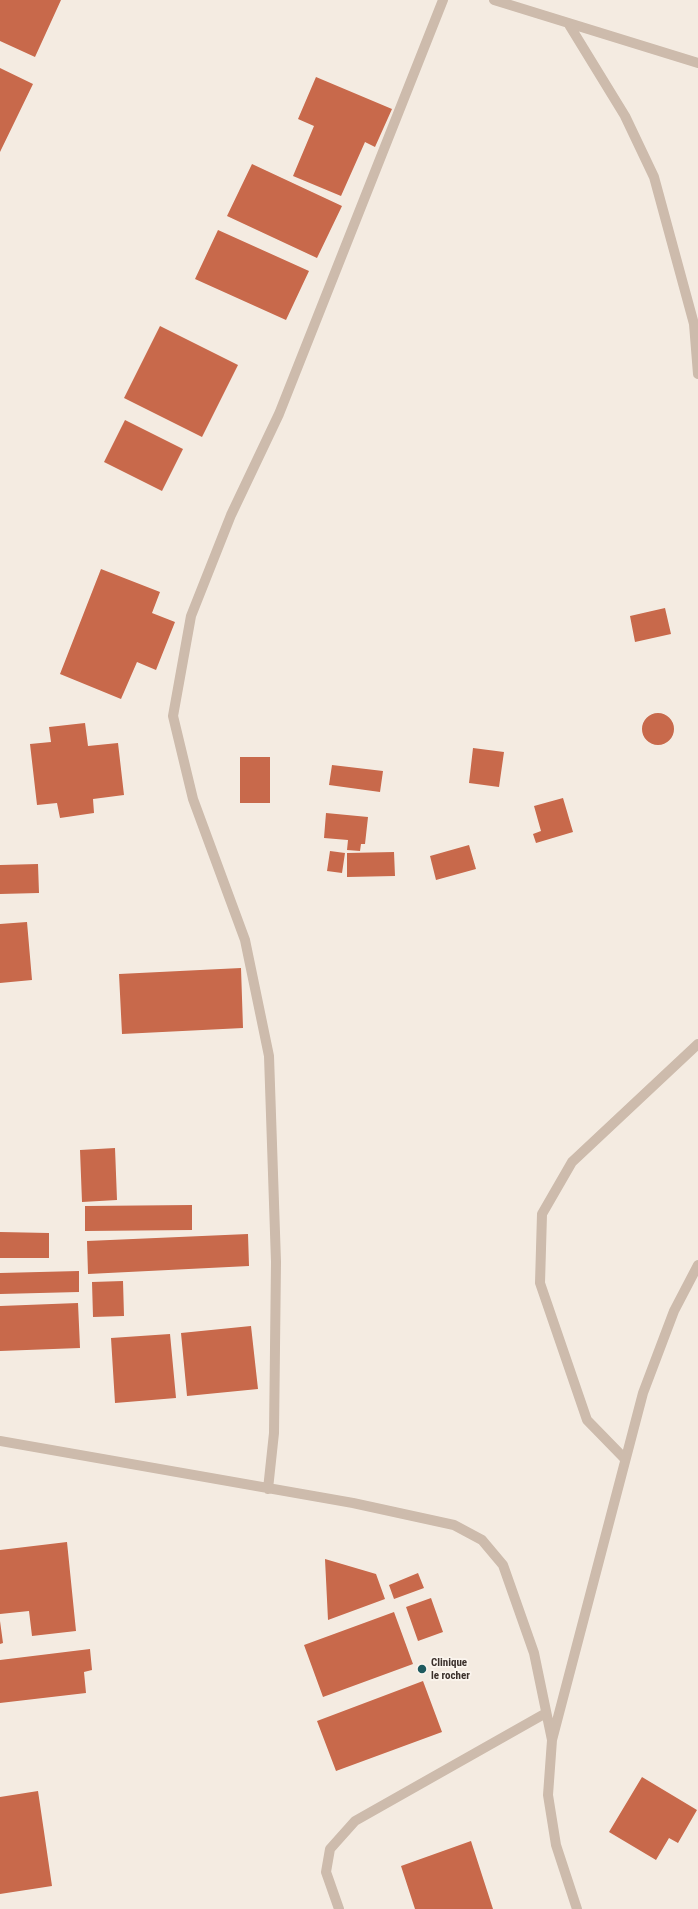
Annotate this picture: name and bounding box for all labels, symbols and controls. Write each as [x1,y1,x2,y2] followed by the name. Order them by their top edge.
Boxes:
[431,1656,470,1682] place label: Clinique le rocher
[416,1663,428,1675] marker: Clinique le rocher

